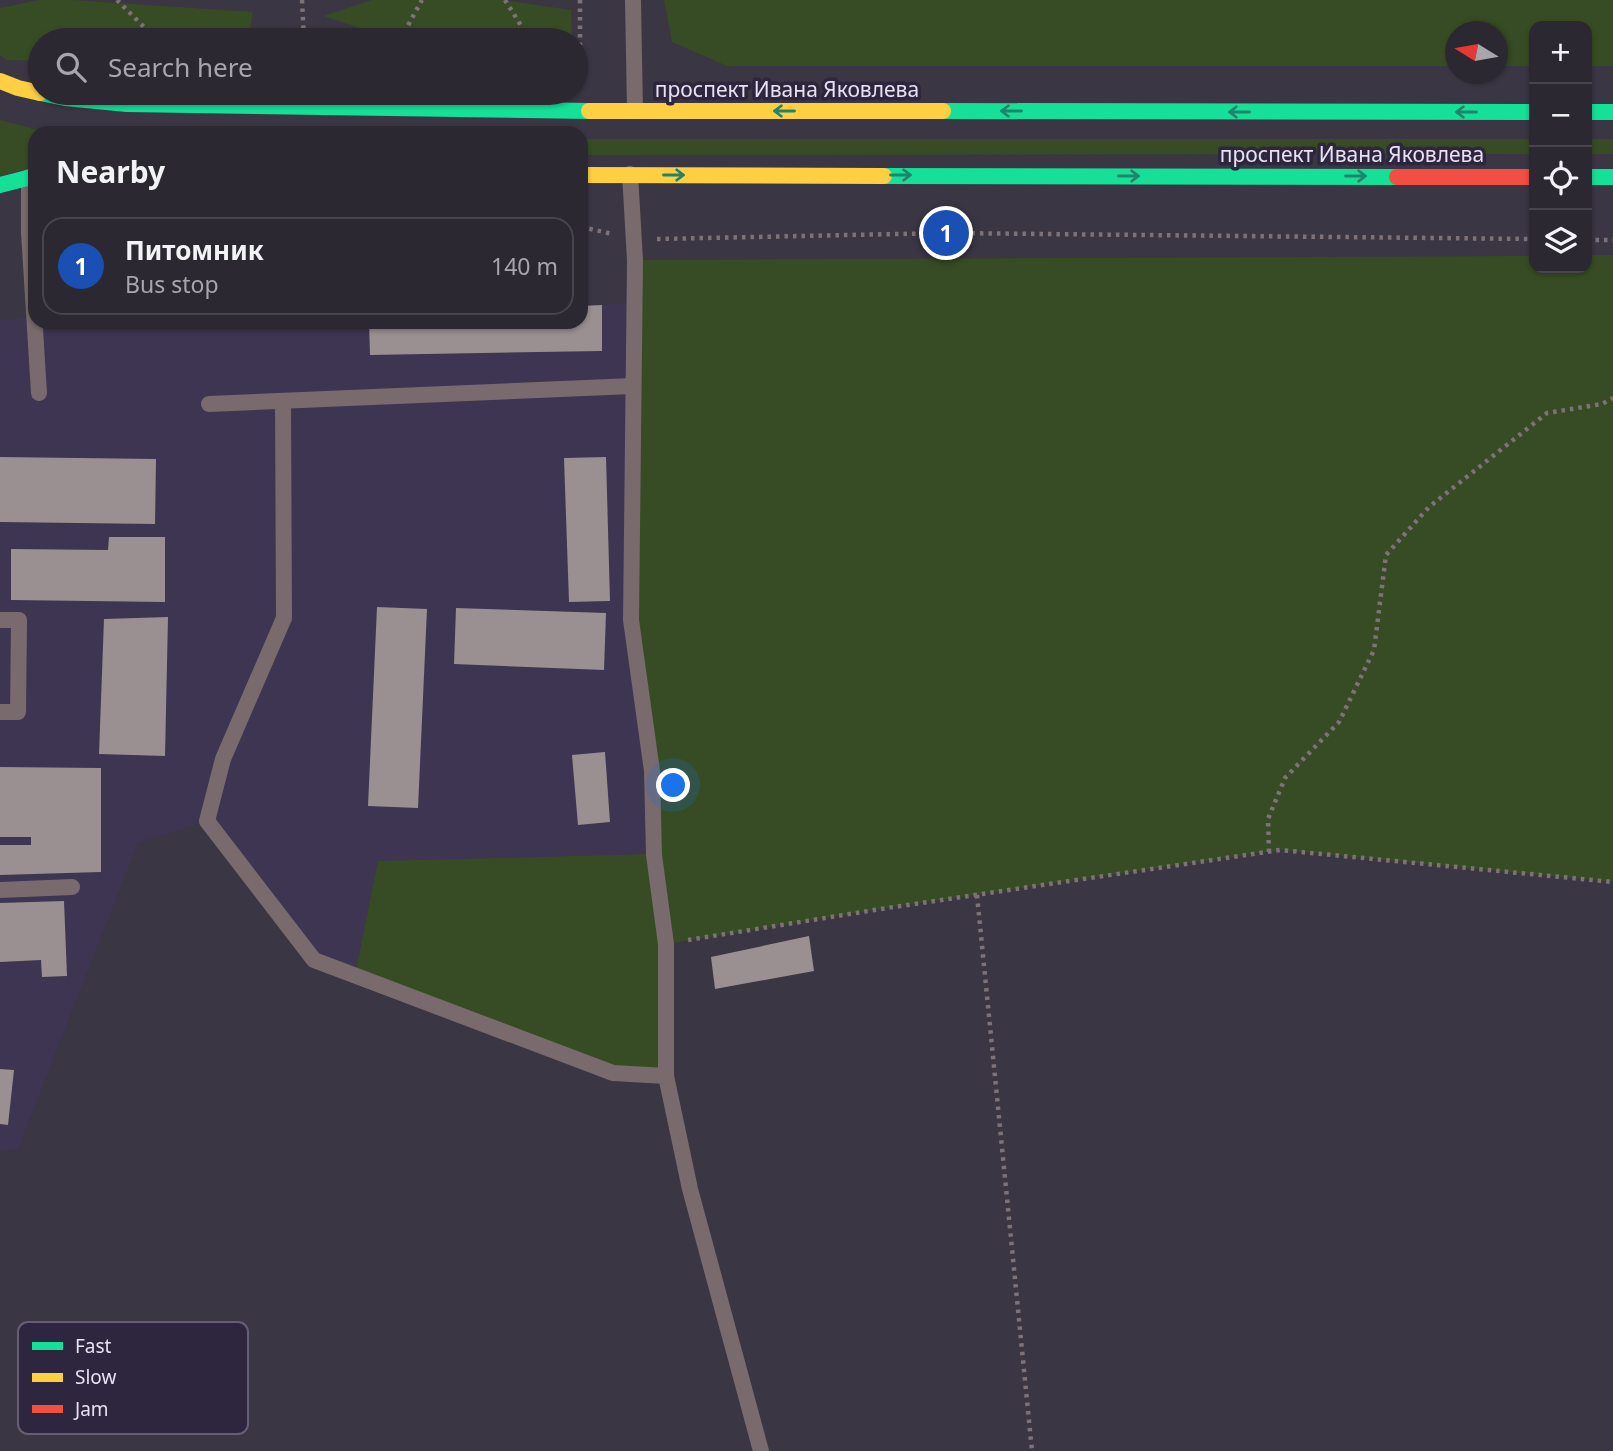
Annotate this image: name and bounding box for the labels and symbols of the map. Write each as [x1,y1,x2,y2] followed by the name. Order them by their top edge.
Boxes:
[1445,21,1508,84] north arrow
[655,75,919,103] street label: проспект Ивана Яковлева
[772,104,795,118] one-way arrow
[1000,104,1023,118] one-way arrow
[1227,105,1250,119] one-way arrow
[1455,105,1478,119] one-way arrow
[1220,140,1484,168] street label: проспект Ивана Яковлева
[662,168,685,182] one-way arrow
[889,168,912,182] one-way arrow
[1117,169,1140,183] one-way arrow
[1344,169,1367,183] one-way arrow
[923,207,969,259] pin: 1
[656,768,690,802] your location
[18,1322,248,1434] legend
[75,1333,112,1359] text: Fast
[75,1364,116,1390] text: Slow
[73,1396,109,1422] text: Jam

